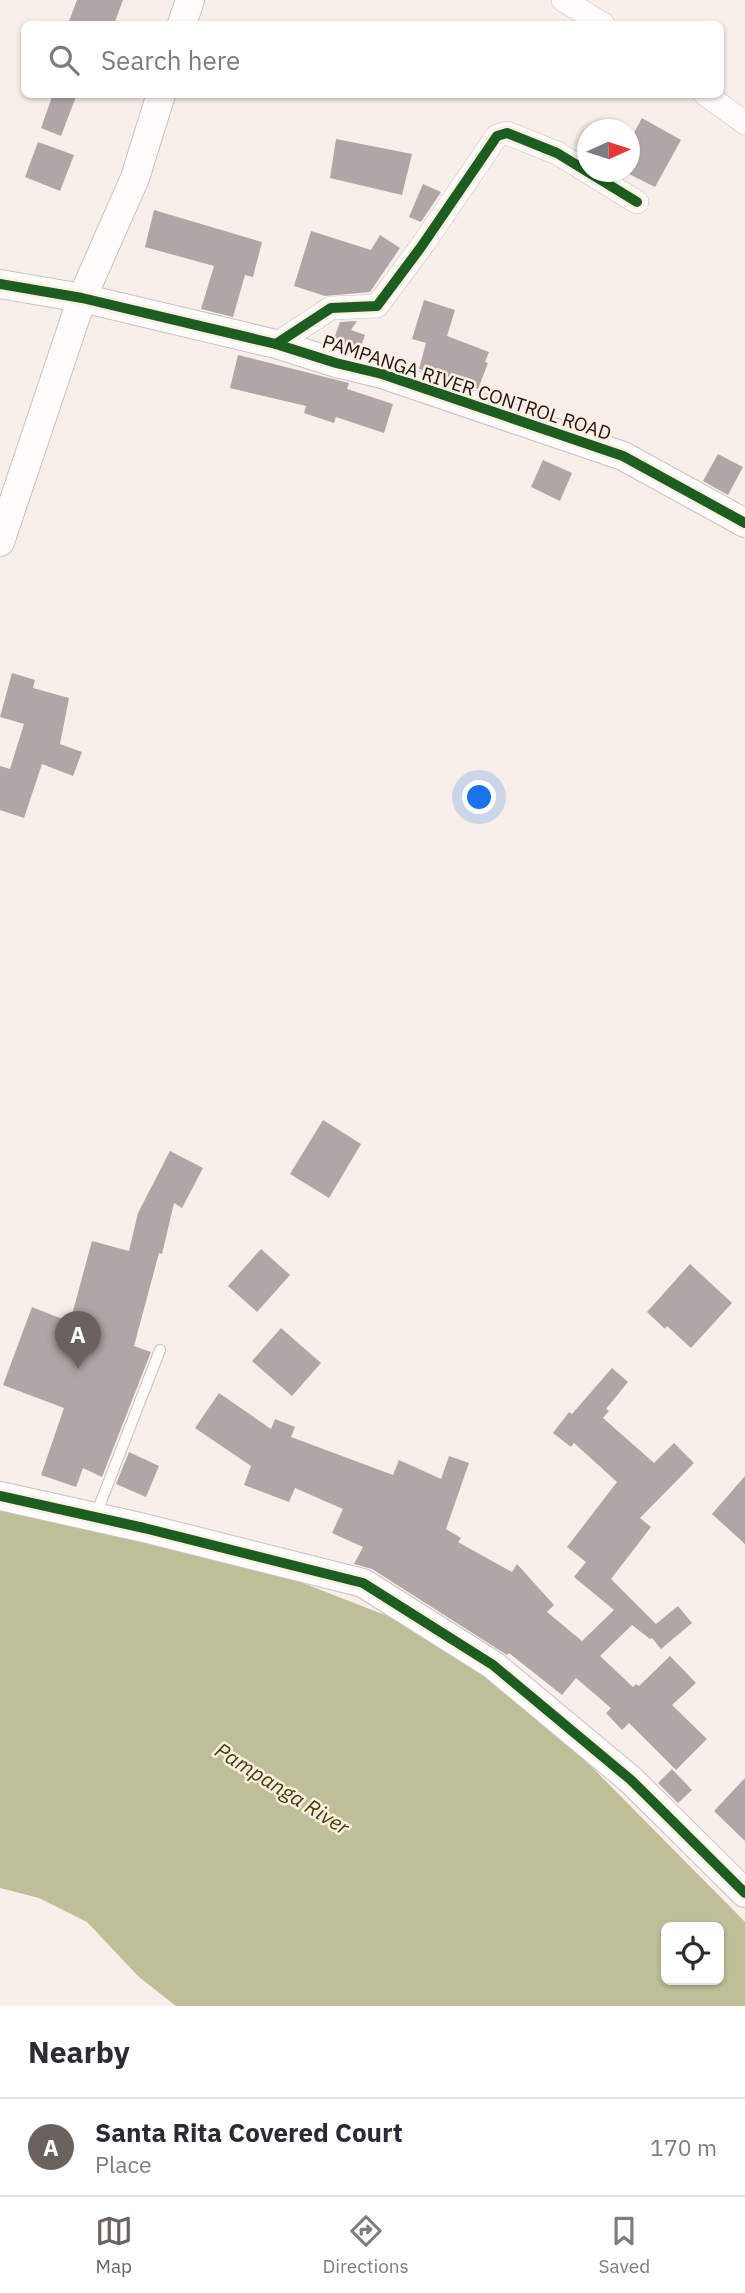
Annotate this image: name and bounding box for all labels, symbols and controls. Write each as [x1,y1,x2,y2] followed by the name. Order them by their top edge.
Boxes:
[21,21,724,98] search box
[45,41,83,79] icon: search
[101,43,240,77] text: Search here
[577,119,640,182] north arrow
[320,329,614,445] street label: PAMPANGA RIVER CONTROL ROAD
[462,780,496,814] your location
[55,1311,101,1369] pin: A
[210,1736,356,1841] water label: Pampanga River
[661,1922,724,1985] map controls
[661,1922,724,1985] button: locate
[28,2032,130,2071] text: Nearby
[95,2115,403,2149] text: Santa Rita Covered Court
[43,2132,59,2162] text: A
[650,2132,717,2162] text: 170 m
[95,2149,152,2179] text: Place
[95,2212,133,2278] tab: Map
[322,2212,409,2278] tab: Directions
[599,2212,650,2278] tab: Saved

